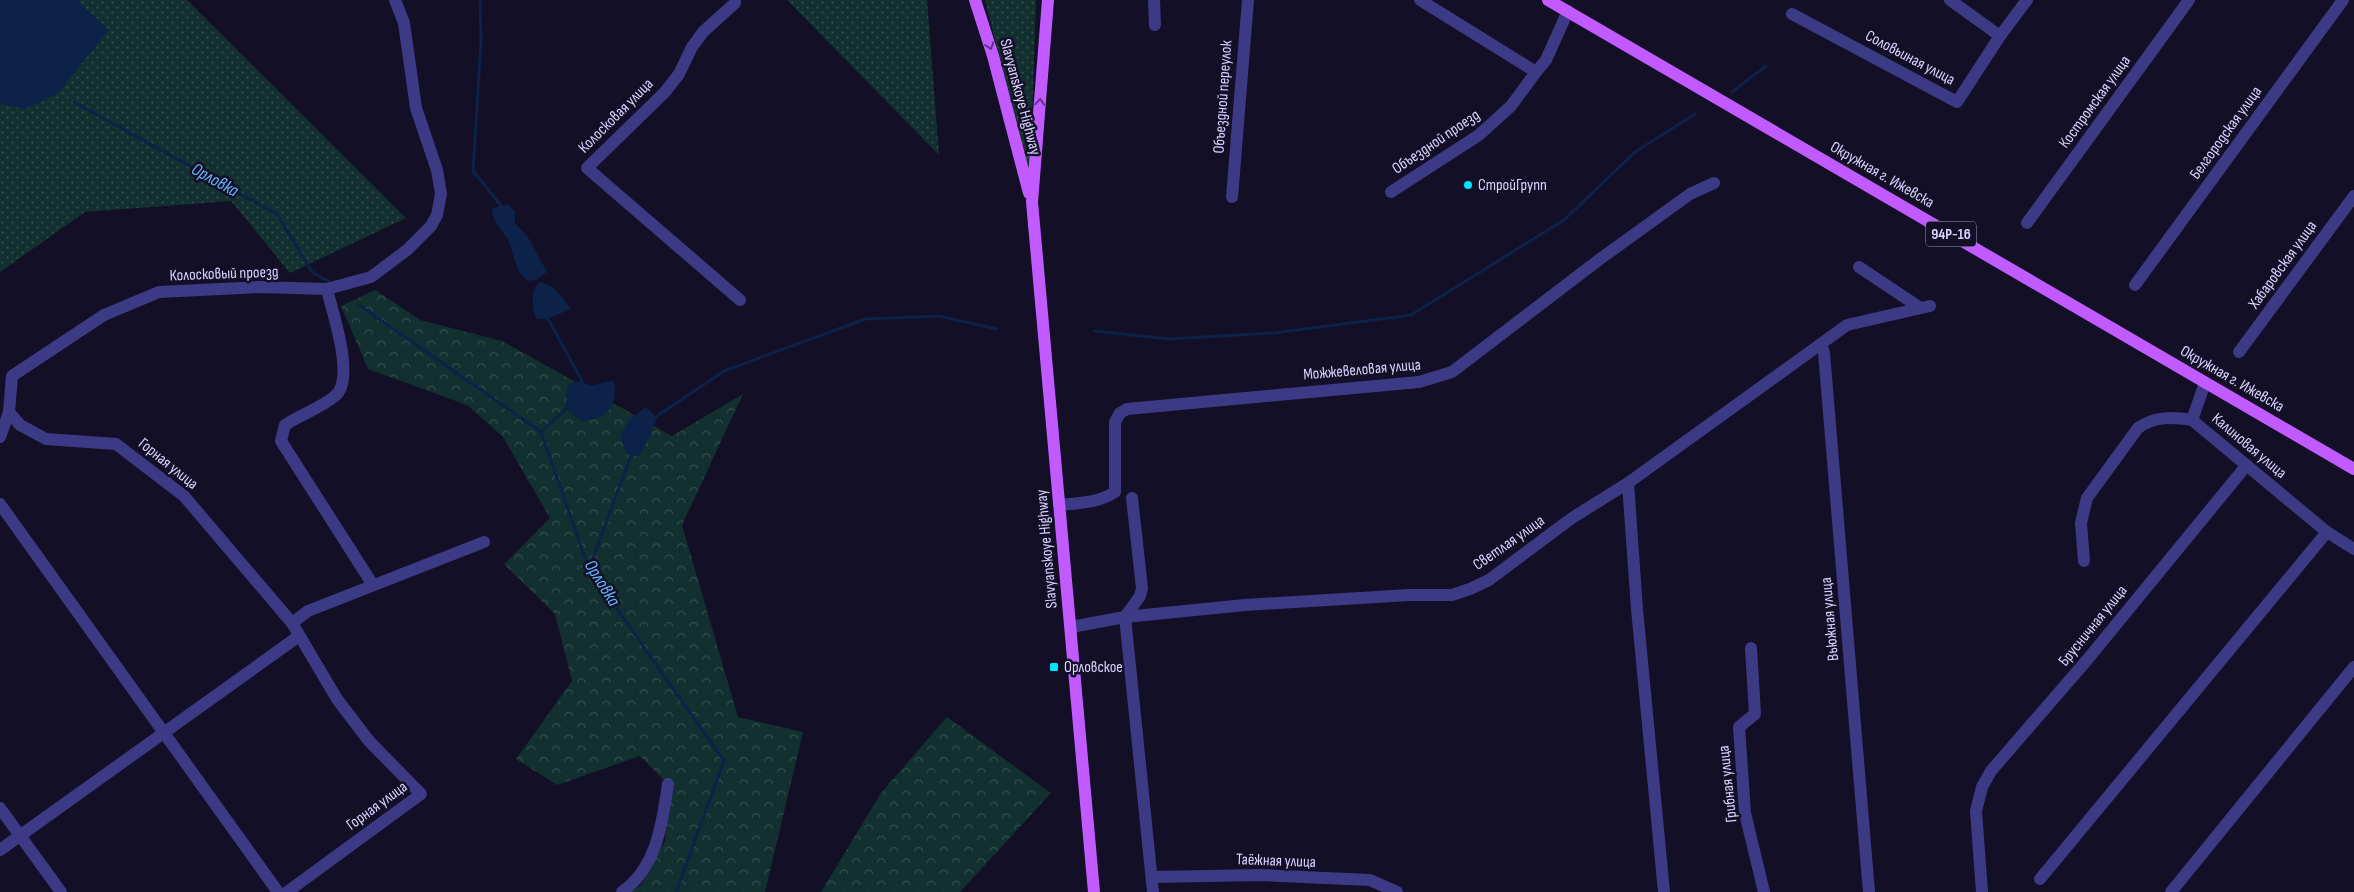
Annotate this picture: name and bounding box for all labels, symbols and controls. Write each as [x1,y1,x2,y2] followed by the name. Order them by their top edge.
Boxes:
[1862,26,1958,90] street label: Соловьиная улица
[995,37,1045,157] street label: Slavyanskoye Highway
[1210,39,1236,154] street label: Объездной переулок
[984,42,994,50] one-way arrow
[2055,52,2135,152] street label: Костромская улица
[575,75,657,157] street label: Колосковая улица
[2186,83,2266,183] street label: Белгородская улица
[1034,97,1045,105] one-way arrow
[1389,106,1483,178] street label: Объездной проезд
[1827,138,1937,212] street label: Окружная г. Ижевска
[188,159,243,202] water label: Орловка
[1478,176,1547,195] place label: СтройГрупп
[1462,179,1474,191] marker: СтройГрупп
[2244,217,2321,313] street label: Хабаровская улица
[1926,222,1976,246] road number: 94Р-16
[169,263,279,285] street label: Колосковый проезд
[2177,342,2287,416] street label: Окружная г. Ижевска
[1302,355,1422,385] street label: Можжевеловая улица
[2208,409,2290,483] street label: Калиновая улица
[134,434,202,494] street label: Горная улица
[1032,489,1062,609] street label: Slavyanskoye Highway
[1469,511,1549,575] street label: Светлая улица
[580,556,625,611] water label: Орловка
[1817,576,1843,662] street label: Вьюжная улица
[2055,582,2131,670] street label: Брусничная улица
[1064,658,1123,677] place label: Орловское
[1048,661,1060,673] marker: Орловское
[1715,744,1741,824] street label: Грибная улица
[343,777,411,835] street label: Горная улица
[1236,850,1316,872] street label: Таёжная улица

